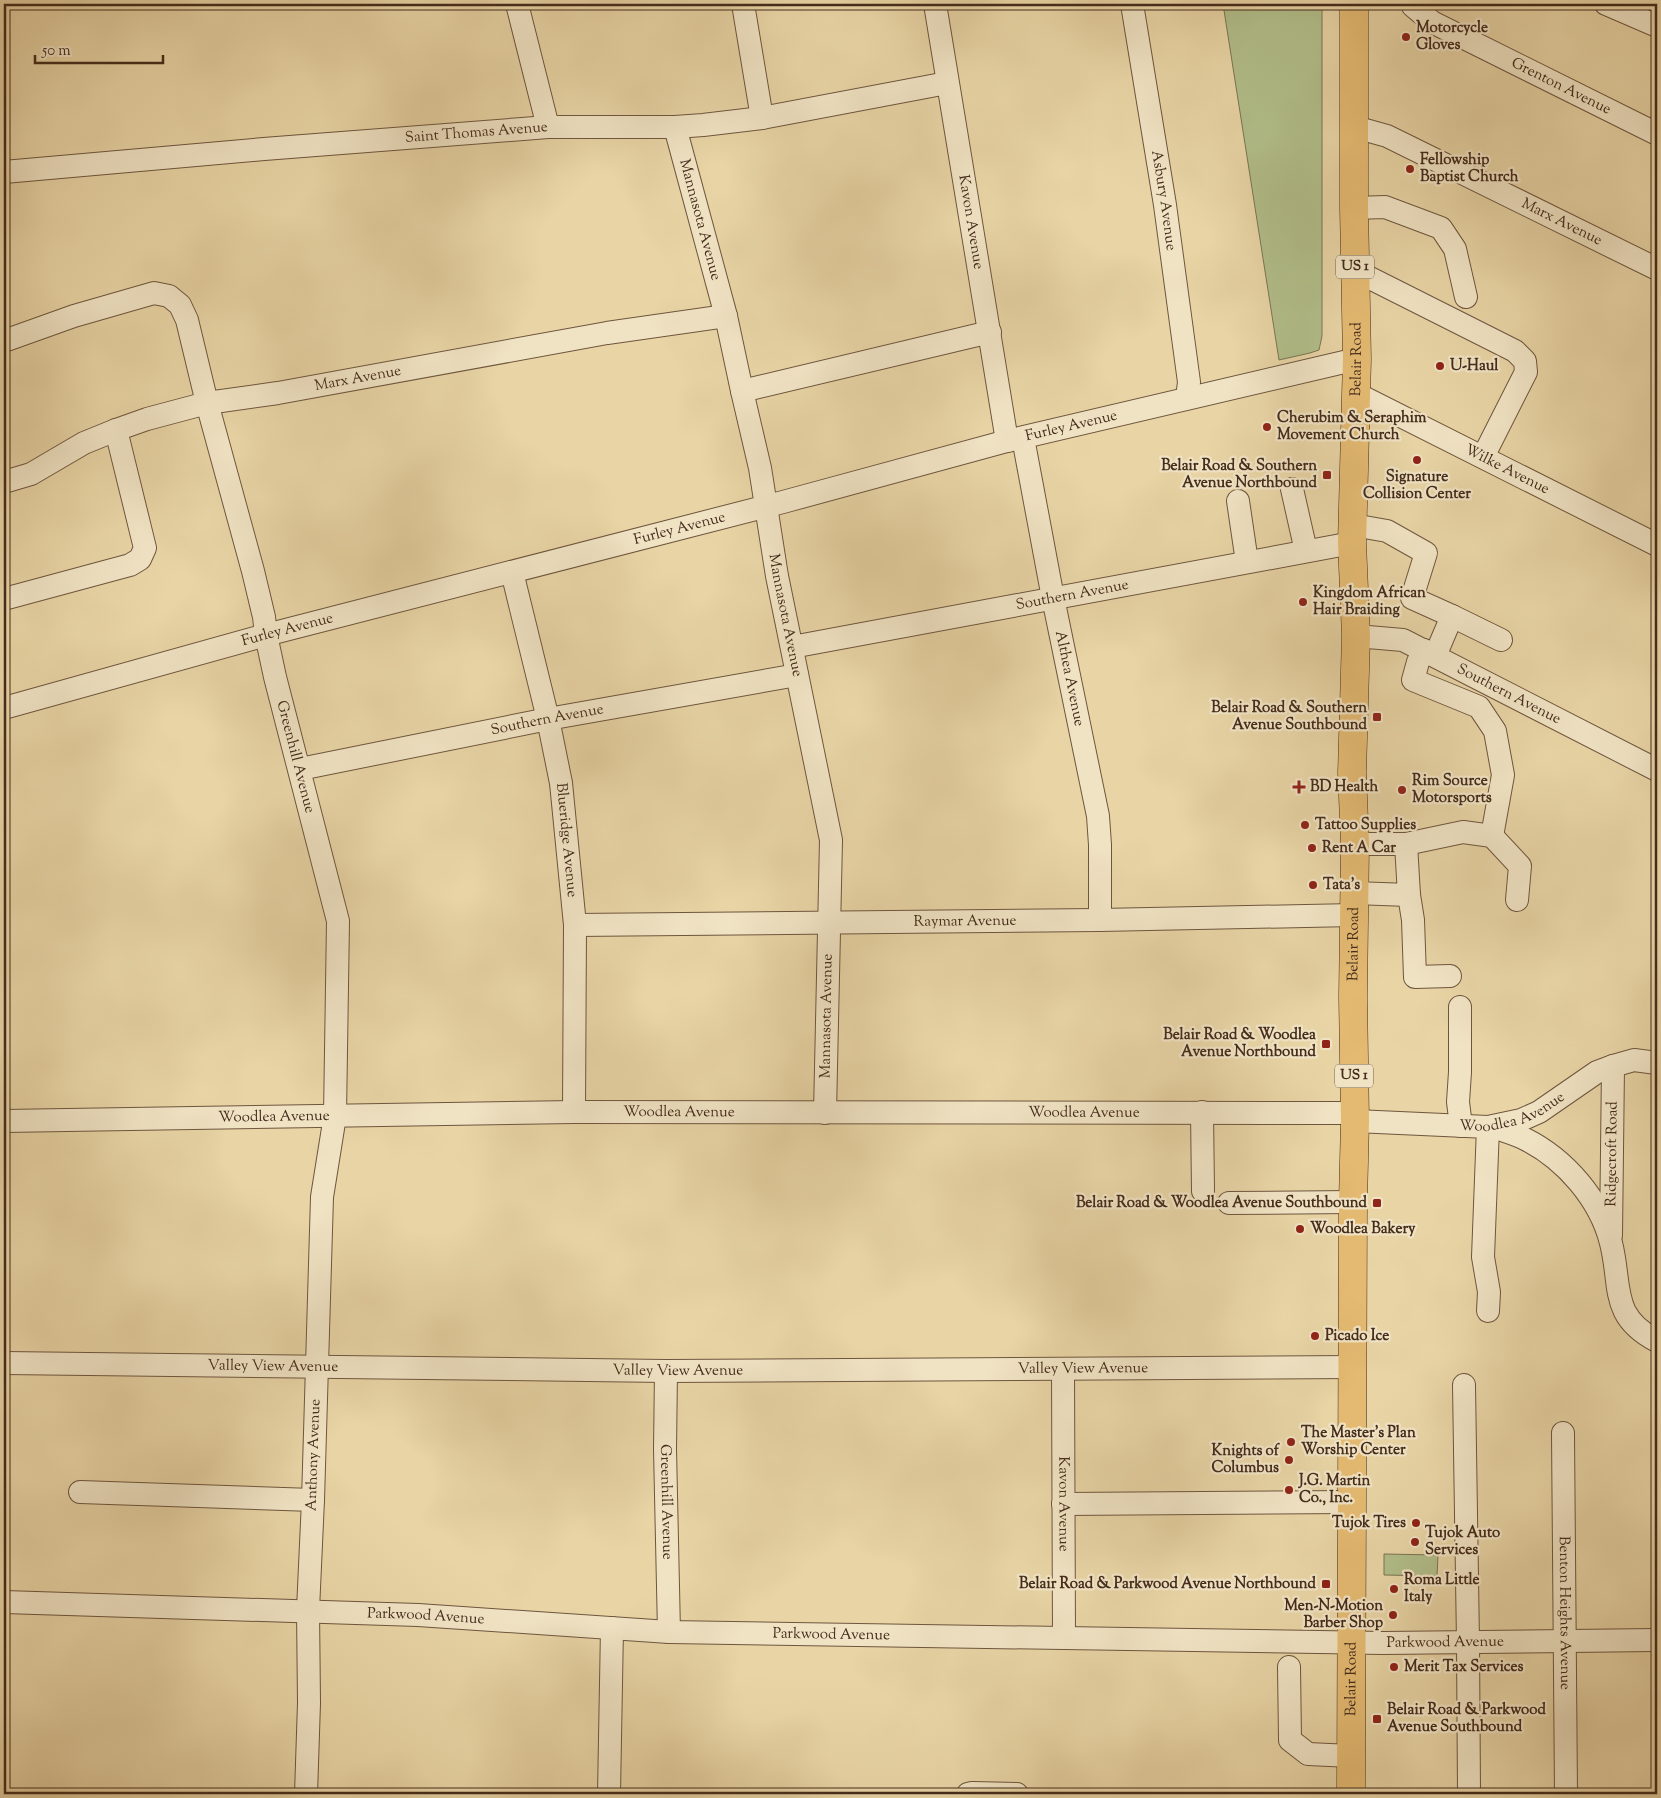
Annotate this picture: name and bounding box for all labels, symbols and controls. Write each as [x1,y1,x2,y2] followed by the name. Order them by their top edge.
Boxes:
[1416,18,1488,56] place label: Motorcycle Gloves
[1400,31,1412,43] marker: Motorcycle Gloves
[35,32,162,64] scale bar
[41,41,71,62] text: 50 m
[1507,53,1615,120] street label: Grenton Avenue
[404,117,549,149] street label: Saint Thomas Avenue
[1146,149,1182,252] street label: Asbury Avenue
[1420,150,1519,188] place label: Fellowship Baptist Church
[674,157,726,283] street label: Mannasota Avenue
[1404,163,1416,175] marker: Fellowship Baptist Church
[953,173,989,271] street label: Kavon Avenue
[1518,193,1606,251] street label: Marx Avenue
[1336,256,1374,278] road number: US 1
[1345,321,1368,397] street label: Belair Road
[1450,356,1499,377] place label: U-Haul
[313,360,403,397] street label: Marx Avenue
[1434,360,1446,372] marker: U-Haul
[1023,405,1119,447] street label: Furley Avenue
[1277,408,1427,446] place label: Cherubim & Seraphim Movement Church
[1261,421,1273,433] marker: Cherubim & Seraphim Movement Church
[1461,439,1553,500] street label: Wilke Avenue
[1411,454,1423,466] marker: Signature Collision Center
[1161,456,1318,494] place label: Belair Road & Southern Avenue Northbound
[1363,467,1471,505] place label: Signature Collision Center
[1321,469,1333,481] marker: Belair Road & Southern Avenue Northbound
[631,507,728,550] street label: Furley Avenue
[763,552,808,679] street label: Mannasota Avenue
[1014,574,1130,616] street label: Southern Avenue
[1313,583,1426,621] place label: Kingdom African Hair Braiding
[1297,596,1309,608] marker: Kingdom African Hair Braiding
[239,608,335,652] street label: Furley Avenue
[1050,629,1090,728] street label: Althea Avenue
[1453,659,1565,730] street label: Southern Avenue
[271,698,320,815] street label: Greenhill Avenue
[1211,698,1368,736] place label: Belair Road & Southern Avenue Southbound
[489,699,605,741] street label: Southern Avenue
[1371,711,1383,723] marker: Belair Road & Southern Avenue Southbound
[1412,771,1492,809] place label: Rim Source Motorsports
[1310,777,1378,798] place label: BD Health
[1292,780,1306,794] marker: BD Health
[551,782,583,898] street label: Blueridge Avenue
[1396,784,1408,796] marker: Rim Source Motorsports
[1315,815,1416,836] place label: Tattoo Supplies
[1299,819,1311,831] marker: Tattoo Supplies
[1322,838,1396,859] place label: Rent A Car
[1306,842,1318,854] marker: Rent A Car
[1323,875,1360,896] place label: Tata's
[1307,879,1319,891] marker: Tata's
[1343,906,1365,981] street label: Belair Road
[913,910,1017,932] street label: Raymar Avenue
[815,953,839,1079] street label: Mannasota Avenue
[1163,1025,1317,1063] place label: Belair Road & Woodlea Avenue Northbound
[1320,1038,1332,1050] marker: Belair Road & Woodlea Avenue Northbound
[1335,1064,1373,1088] road number: US 1
[1459,1087,1569,1138] street label: Woodlea Avenue
[1601,1101,1623,1207] street label: Ridgecroft Road
[623,1102,735,1123] street label: Woodlea Avenue
[1028,1102,1140,1123] street label: Woodlea Avenue
[218,1105,330,1128] street label: Woodlea Avenue
[1076,1193,1368,1214] place label: Belair Road & Woodlea Avenue Southbound
[1371,1197,1383,1209] marker: Belair Road & Woodlea Avenue Southbound
[1310,1219,1416,1240] place label: Woodlea Bakery
[1294,1223,1306,1235] marker: Woodlea Bakery
[1325,1326,1389,1347] place label: Picado Ice
[1309,1330,1321,1342] marker: Picado Ice
[208,1355,338,1378] street label: Valley View Avenue
[1018,1358,1148,1379] street label: Valley View Avenue
[613,1360,743,1382] street label: Valley View Avenue
[302,1399,326,1511] street label: Anthony Avenue
[1301,1423,1416,1461] place label: The Master's Plan Worship Center
[1285,1436,1297,1448] marker: The Master's Plan Worship Center
[1212,1441,1281,1479] place label: Knights of Columbus
[654,1444,678,1560] street label: Greenhill Avenue
[1283,1454,1295,1466] marker: Knights of Columbus
[1053,1456,1074,1552] street label: Kavon Avenue
[1298,1471,1370,1509] place label: J.G. Martin Co., Inc.
[1283,1484,1295,1496] marker: J.G. Martin Co., Inc.
[1332,1513,1406,1534] place label: Tujok Tires
[1410,1517,1422,1529] marker: Tujok Tires
[1425,1523,1500,1561] place label: Tujok Auto Services
[1409,1536,1421,1548] marker: Tujok Auto Services
[1553,1536,1576,1690] street label: Benton Heights Avenue
[1404,1570,1480,1608] place label: Roma Little Italy
[1019,1574,1317,1595] place label: Belair Road & Parkwood Avenue Northbound
[1320,1578,1332,1590] marker: Belair Road & Parkwood Avenue Northbound
[1388,1583,1400,1595] marker: Roma Little Italy
[1284,1596,1384,1634] place label: Men-N-Motion Barber Shop
[367,1603,485,1630] street label: Parkwood Avenue
[1387,1609,1399,1621] marker: Men-N-Motion Barber Shop
[772,1623,890,1646] street label: Parkwood Avenue
[1386,1631,1504,1653] street label: Parkwood Avenue
[1341,1641,1362,1716] street label: Belair Road
[1404,1657,1524,1678] place label: Merit Tax Services
[1388,1661,1400,1673] marker: Merit Tax Services
[1387,1700,1546,1738] place label: Belair Road & Parkwood Avenue Southbound
[1371,1713,1383,1725] marker: Belair Road & Parkwood Avenue Southbound

